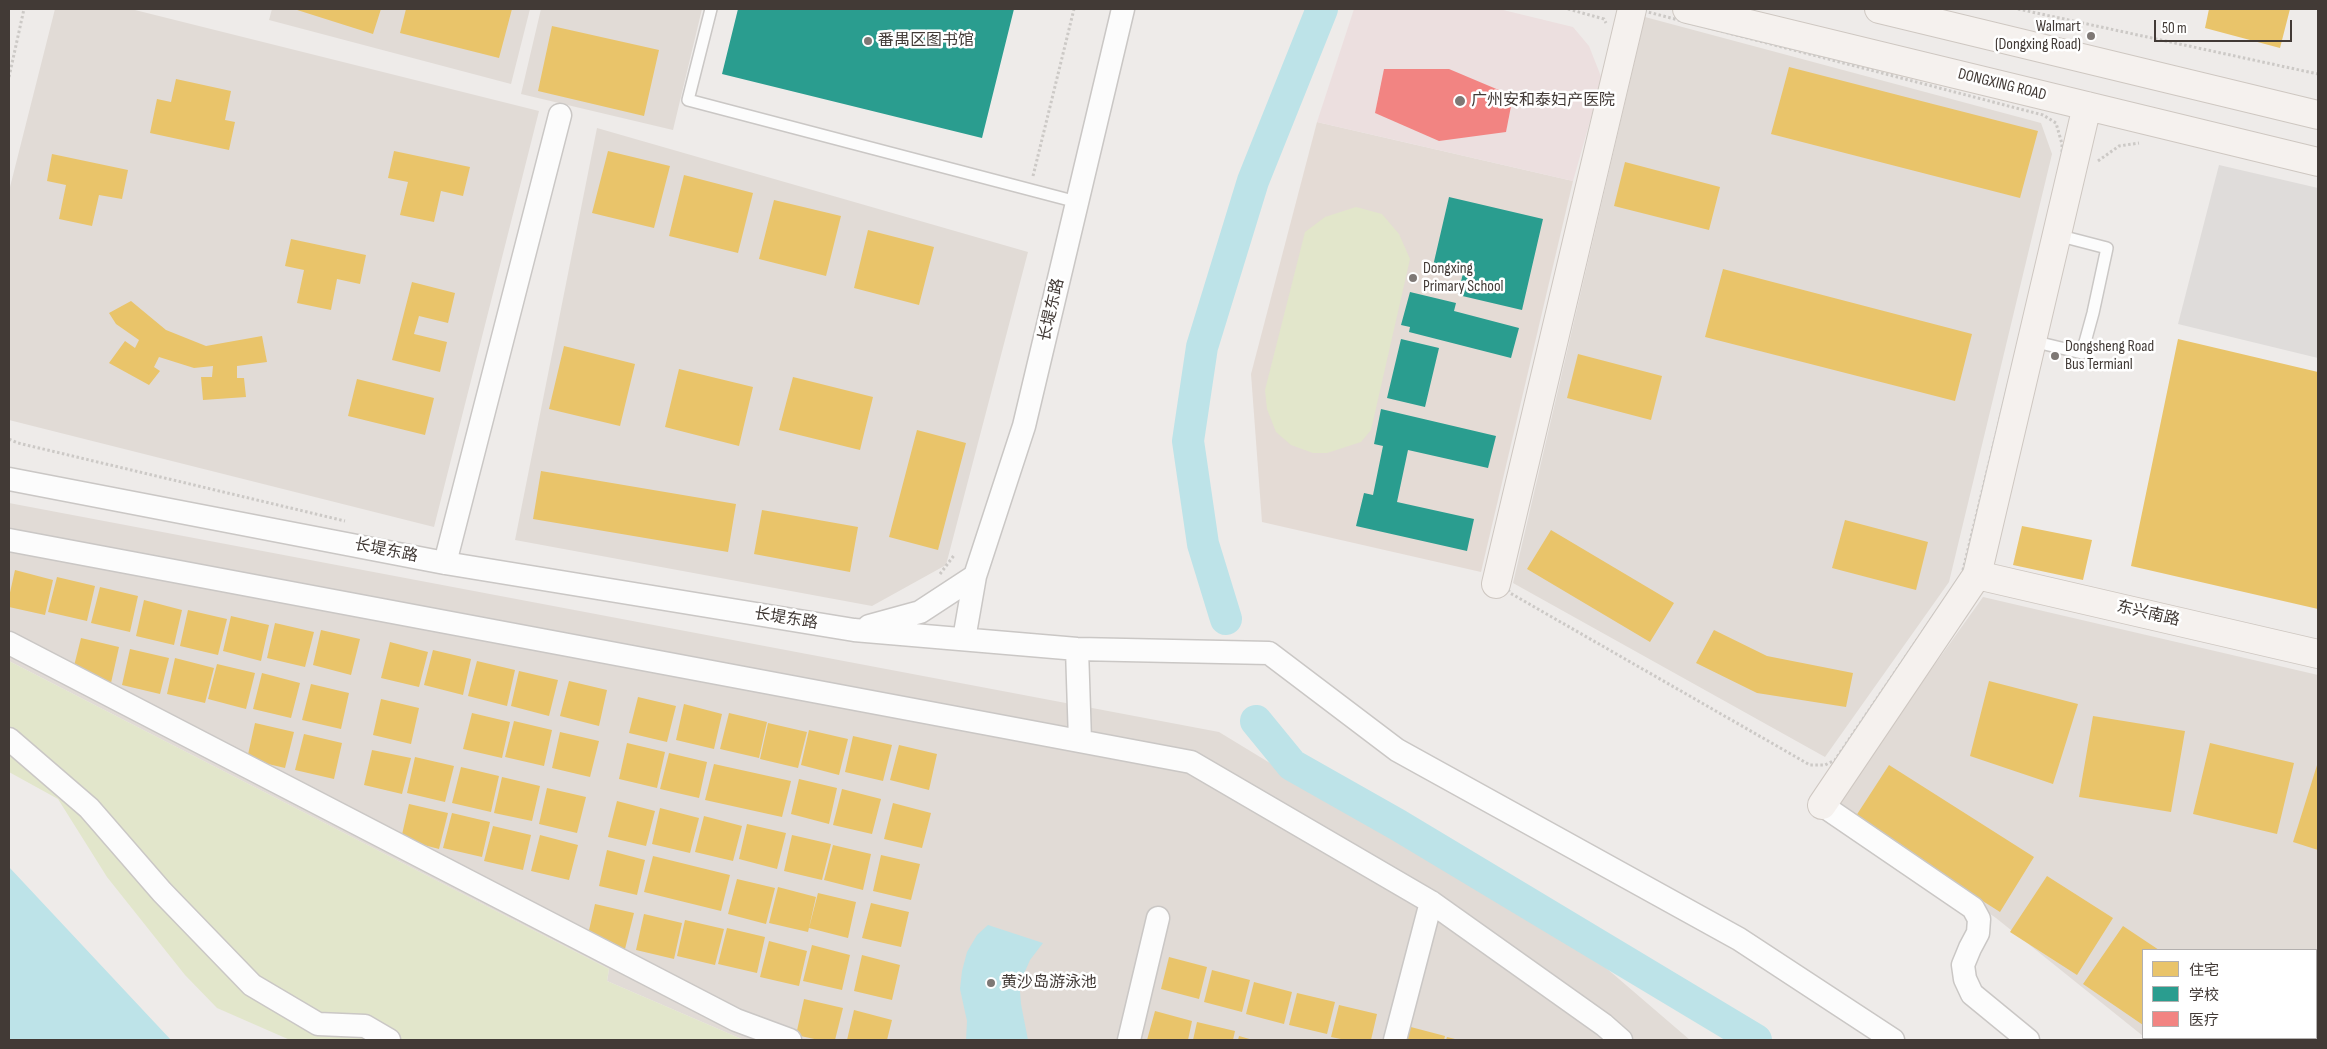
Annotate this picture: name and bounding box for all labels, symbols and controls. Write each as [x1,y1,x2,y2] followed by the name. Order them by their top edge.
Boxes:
[2157,10,2294,42] scale bar
[1995,17,2081,55] place label: Walmart (Dongxing Road)
[2162,19,2187,38] text: 50 m
[2085,30,2097,42] marker: Walmart (Dongxing Road)
[878,31,974,51] place label: 番禺区图书馆
[862,35,874,47] marker: 番禺区图书馆
[1956,65,2048,105] street label: DONGXING ROAD
[1471,91,1615,111] place label: 广州安和泰妇产医院
[1453,94,1467,108] marker: 广州安和泰妇产医院
[1423,259,1504,297] place label: Dongxing Primary School
[1407,272,1419,284] marker: Dongxing Primary School
[1035,277,1069,343] street label: 长堤东路
[2065,337,2154,375] place label: Dongsheng Road Bus Termianl
[2049,350,2061,362] marker: Dongsheng Road Bus Termianl
[353,535,419,567] street label: 长堤东路
[2115,597,2181,631] street label: 东兴南路
[753,605,819,633] street label: 长堤东路
[2142,949,2317,1039] legend
[2189,961,2219,980] text: 住宅
[1001,973,1097,993] place label: 黄沙岛游泳池
[985,977,997,989] marker: 黄沙岛游泳池
[2189,986,2219,1005] text: 学校
[2189,1011,2219,1030] text: 医疗

